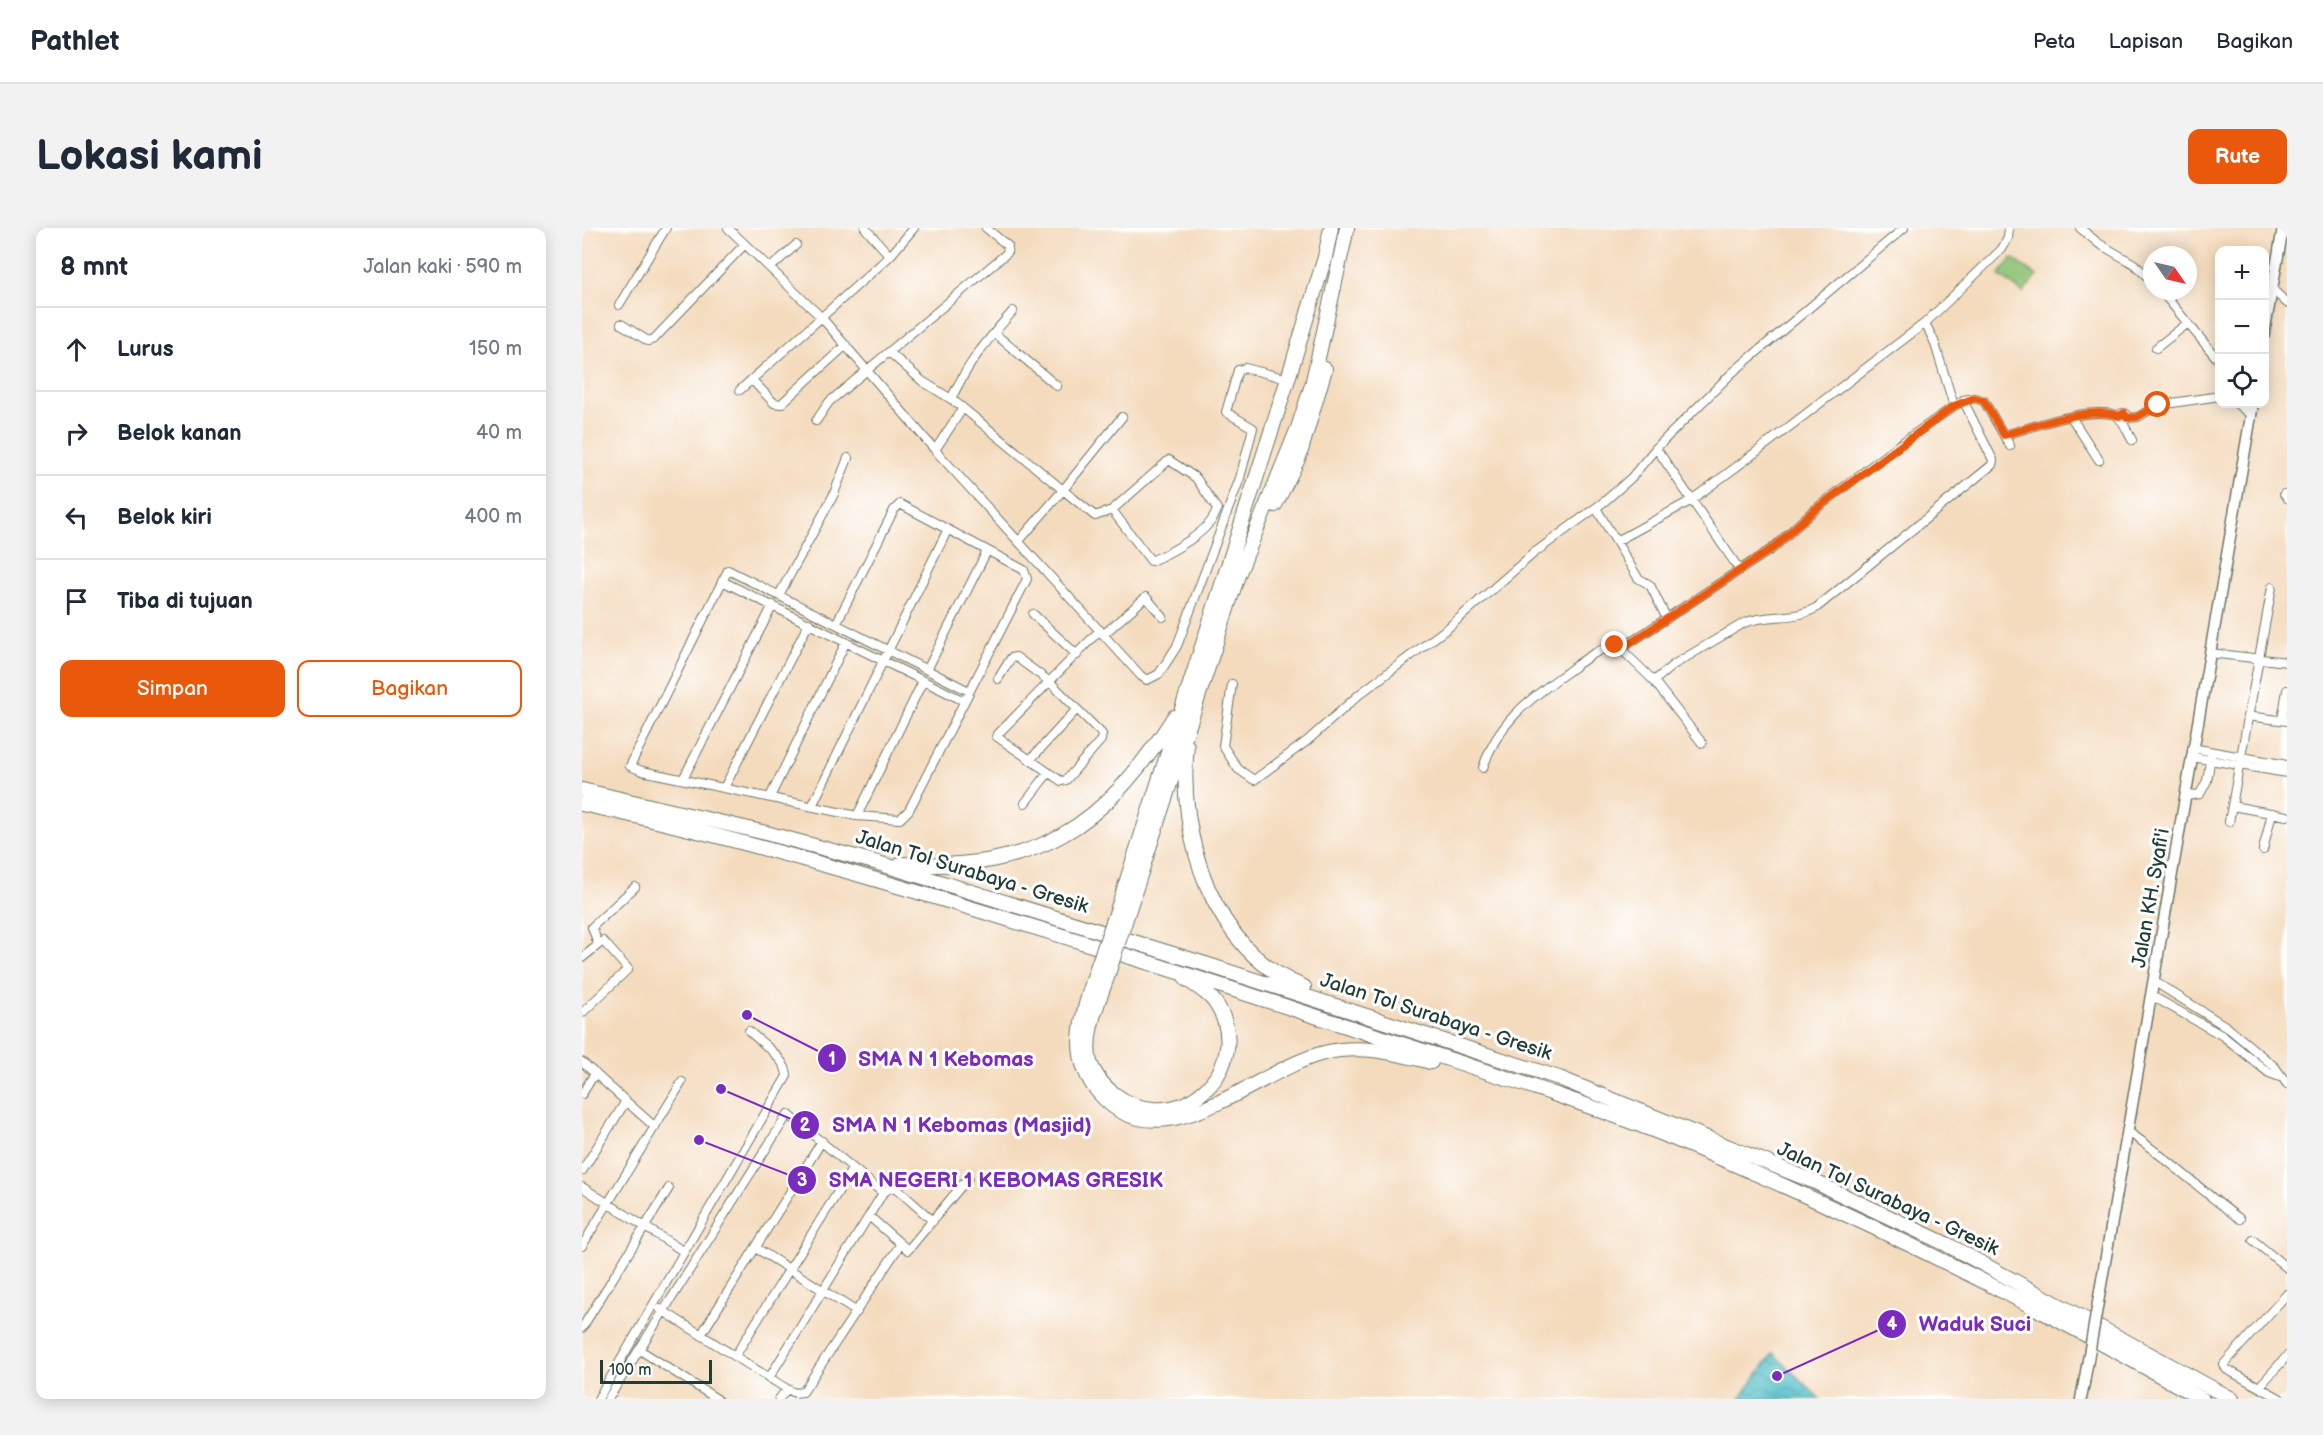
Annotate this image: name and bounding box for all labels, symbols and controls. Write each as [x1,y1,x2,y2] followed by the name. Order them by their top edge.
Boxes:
[30,25,119,58] text: Pathlet
[2033,29,2075,54] text: Peta
[2108,29,2183,54] text: Lapisan
[2216,29,2293,54] text: Bagikan
[2188,129,2287,184] button: Rute
[36,131,262,182] text: Lokasi kami
[2143,246,2197,300] north arrow
[2215,246,2269,408] map controls
[2215,246,2269,300] button: +
[60,252,128,283] text: 8 mnt
[363,255,522,279] text: Jalan kaki · 590 m
[2215,300,2269,354] button: −
[60,333,93,366] icon: ahead
[117,336,173,363] text: Lurus
[469,337,522,361] text: 150 m
[2215,354,2269,408] button: locate
[2144,391,2170,417] route start
[60,417,93,450] icon: right
[117,420,242,447] text: Belok kanan
[476,421,522,445] text: 40 m
[60,501,93,534] icon: left
[117,504,212,531] text: Belok kiri
[464,505,522,529] text: 400 m
[60,585,93,618] icon: arrive
[117,588,253,615] text: Tiba di tujuan
[1601,631,1627,657] route end
[60,660,285,717] button: Simpan
[297,660,522,717] button: Bagikan
[853,825,1091,919] street label: Jalan Tol Surabaya - Gresik
[2127,827,2175,969] street label: Jalan KH. Syafi'i
[1317,968,1555,1066] street label: Jalan Tol Surabaya - Gresik
[817,1039,1046,1078] callout: SMA N 1 Kebomas
[858,1047,1034,1072] text: SMA N 1 Kebomas
[828,1049,836,1070] text: 1
[790,1105,1104,1144] callout: SMA N 1 Kebomas (Masjid)
[832,1113,1092,1138] text: SMA N 1 Kebomas (Masjid)
[800,1115,811,1136] text: 2
[1773,1137,2003,1261] street label: Jalan Tol Surabaya - Gresik
[787,1160,1176,1199] callout: SMA NEGERI 1 KEBOMAS GRESIK
[829,1168,1163,1193] text: SMA NEGERI 1 KEBOMAS GRESIK
[797,1170,807,1191] text: 3
[1877,1304,2043,1343] callout: Waduk Suci
[1919,1312,2031,1337] text: Waduk Suci
[1887,1314,1898,1335] text: 4
[600,1357,712,1384] scale bar
[609,1361,652,1380] text: 100 m

